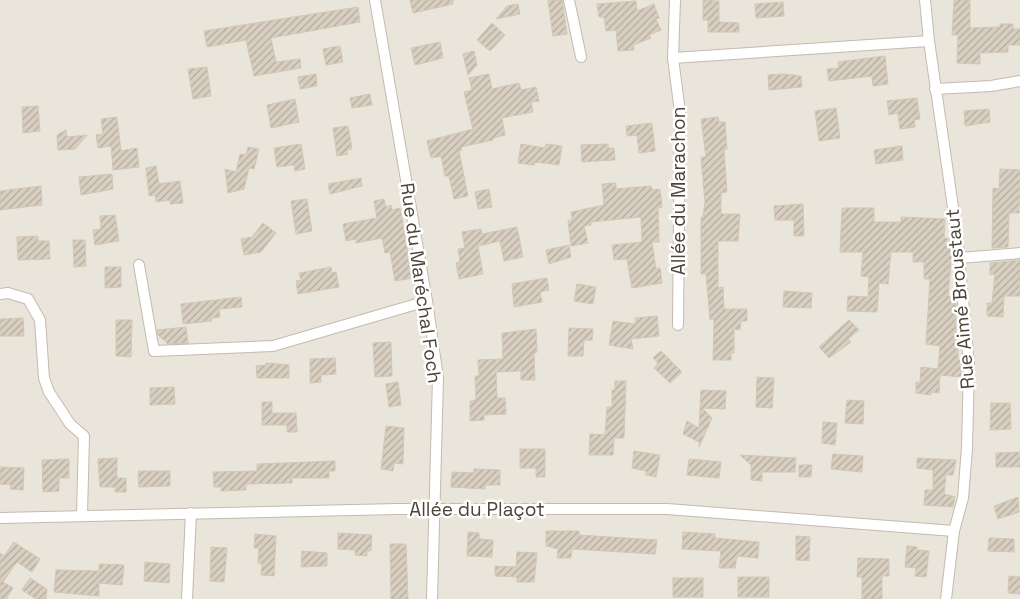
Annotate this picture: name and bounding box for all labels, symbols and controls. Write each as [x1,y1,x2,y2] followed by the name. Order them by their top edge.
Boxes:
[666,107,691,275] street label: Allée du Marachon
[395,181,447,385] street label: Rue du Maréchal Foch
[940,208,980,390] street label: Rue Aimé Broustaut
[409,497,545,522] street label: Allée du Plaçot

